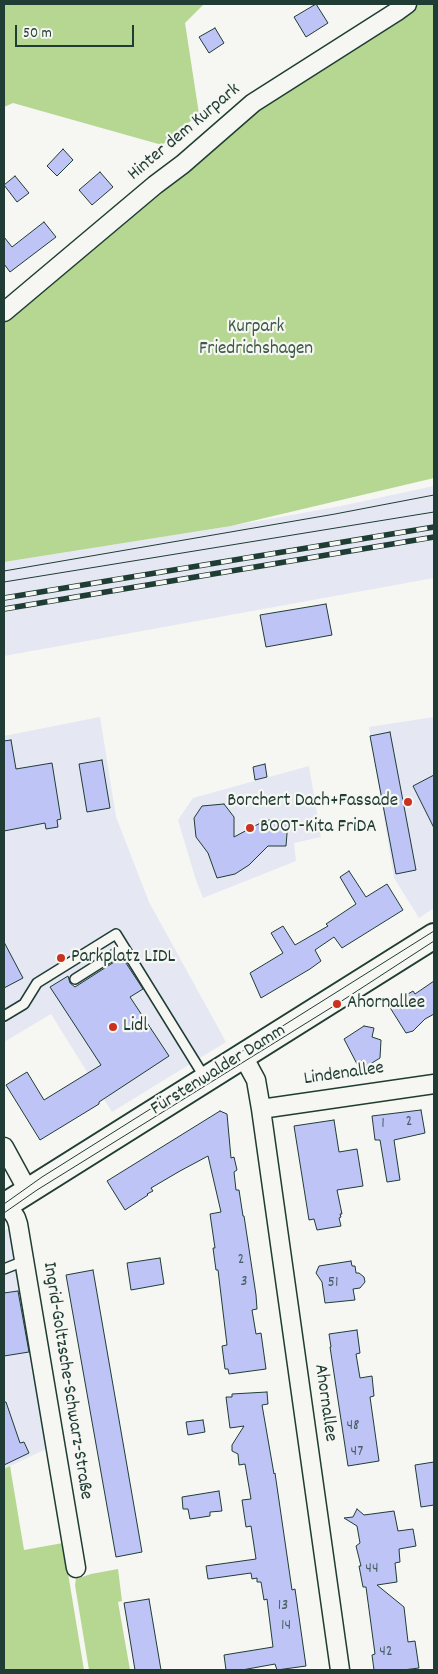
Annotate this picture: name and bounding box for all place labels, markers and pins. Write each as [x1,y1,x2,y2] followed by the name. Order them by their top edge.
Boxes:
[227,791,398,813] place label: Borchert Dach+Fassade
[402,796,414,808] marker: Borchert Dach+Fassade
[260,817,377,839] place label: BOOT-Kita FriDA
[244,822,256,834] marker: BOOT-Kita FriDA
[71,947,175,969] place label: Parkplatz LIDL
[55,952,67,964] marker: Parkplatz LIDL
[347,993,425,1015] place label: Ahornallee
[331,998,343,1010] marker: Ahornallee
[123,1016,148,1038] place label: Lidl
[107,1021,119,1033] marker: Lidl

